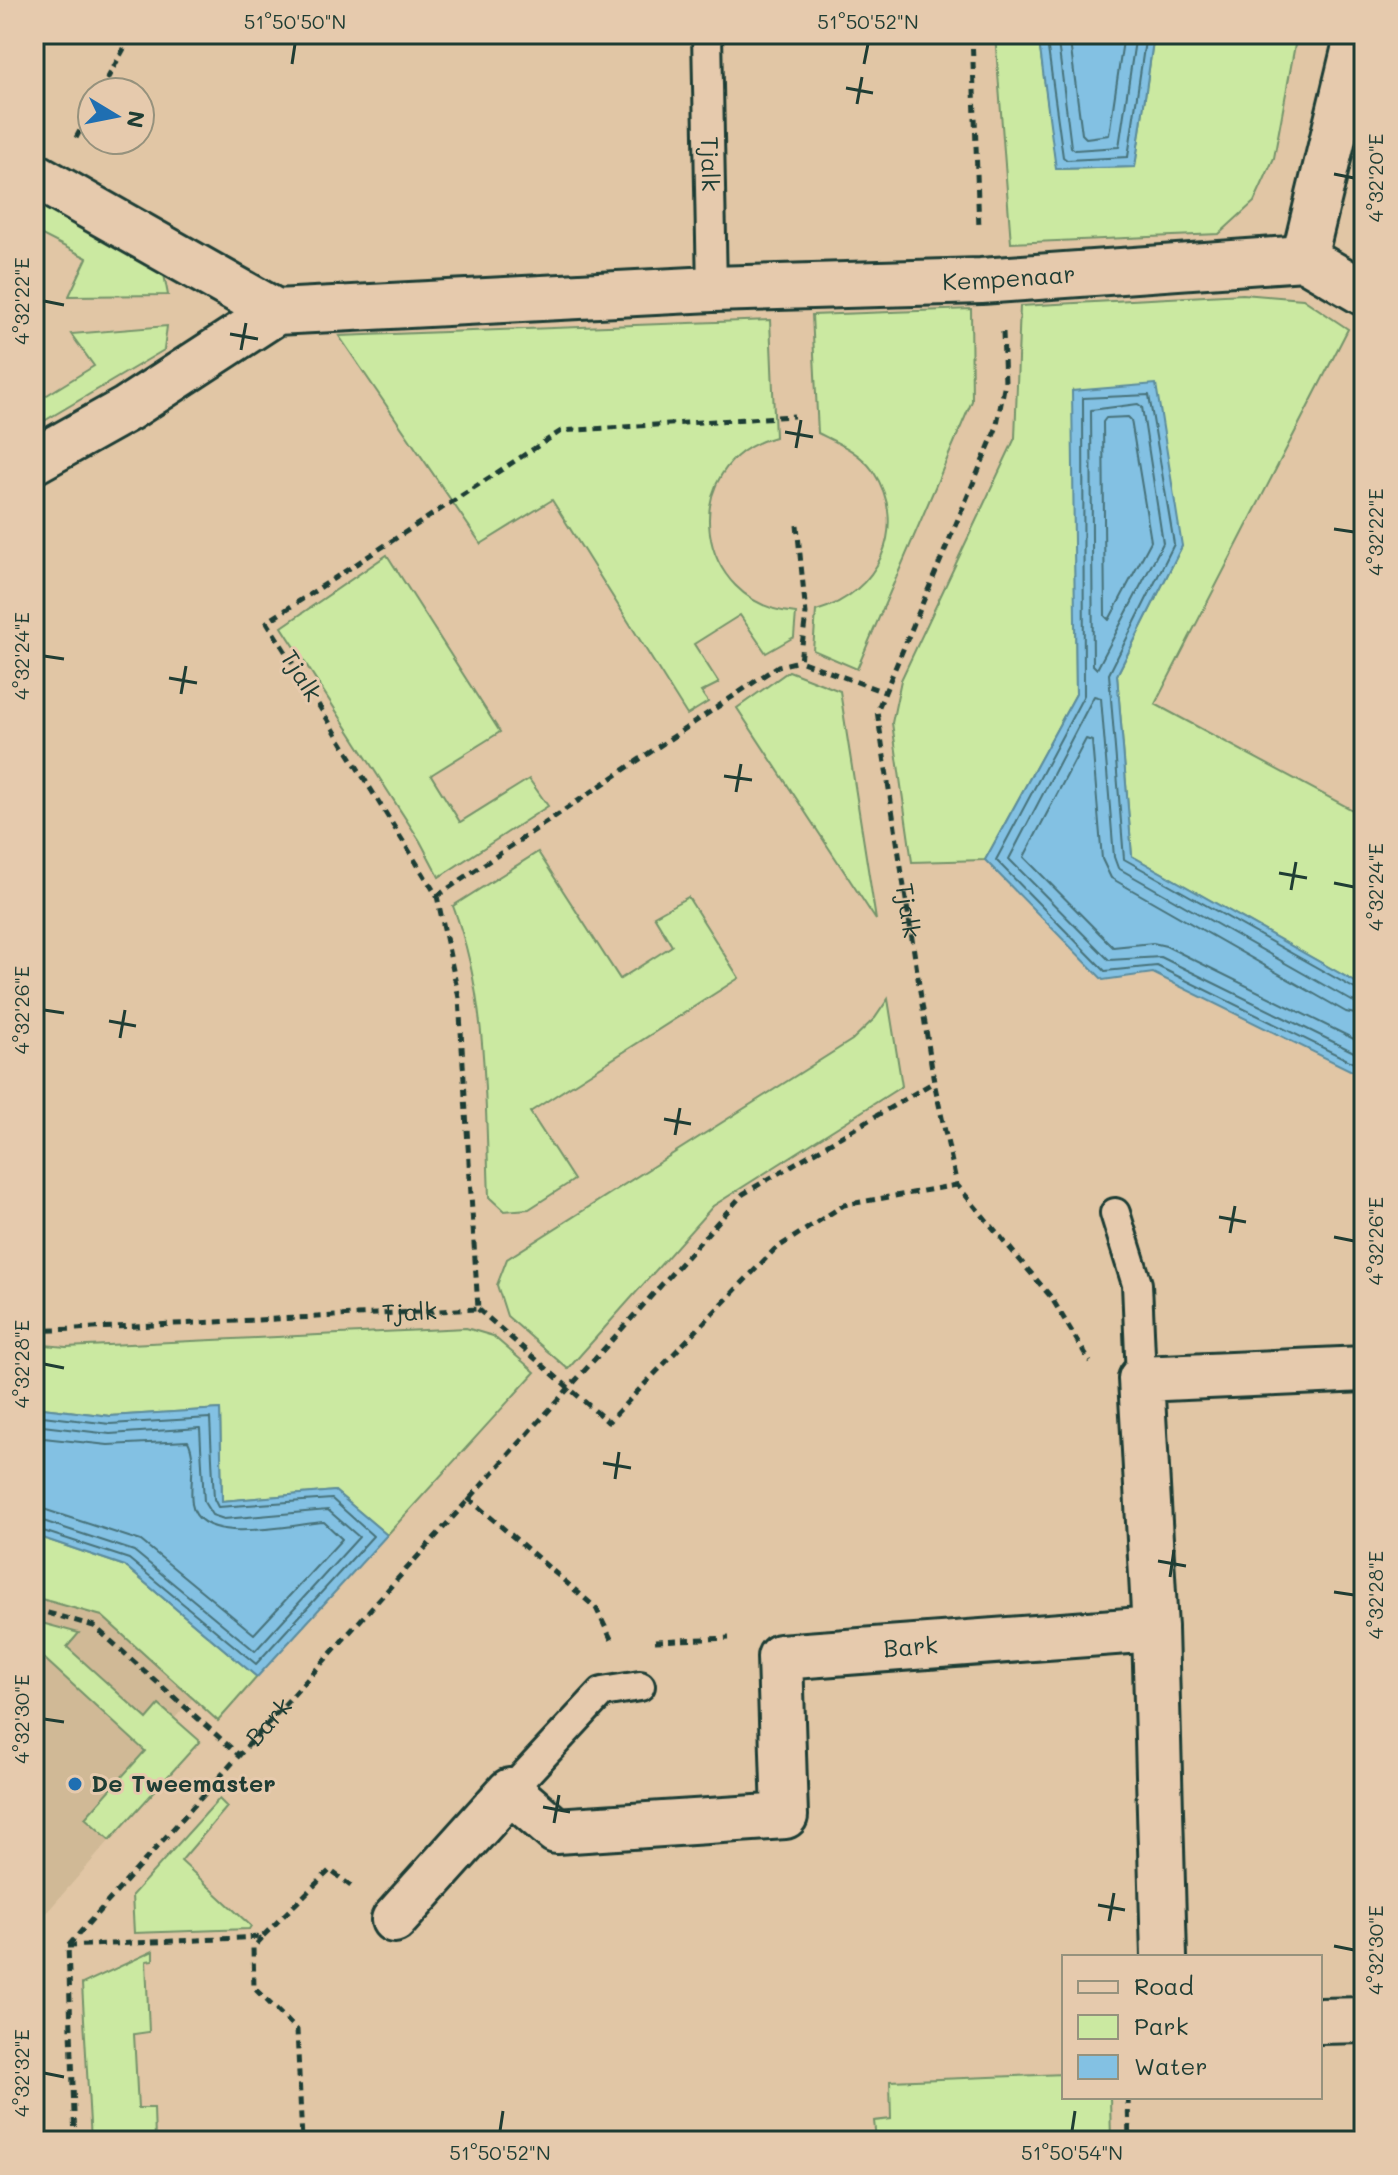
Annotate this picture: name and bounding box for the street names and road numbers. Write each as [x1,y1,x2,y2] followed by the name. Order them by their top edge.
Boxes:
[695,136,727,192] street label: Tjalk
[942,257,1076,296] street label: Kempenaar
[275,644,330,707] street label: Tjalk
[890,881,929,940] street label: Tjalk
[381,1294,438,1328] street label: Tjalk
[882,1628,939,1663] street label: Bark
[238,1690,298,1752] street label: Bark

